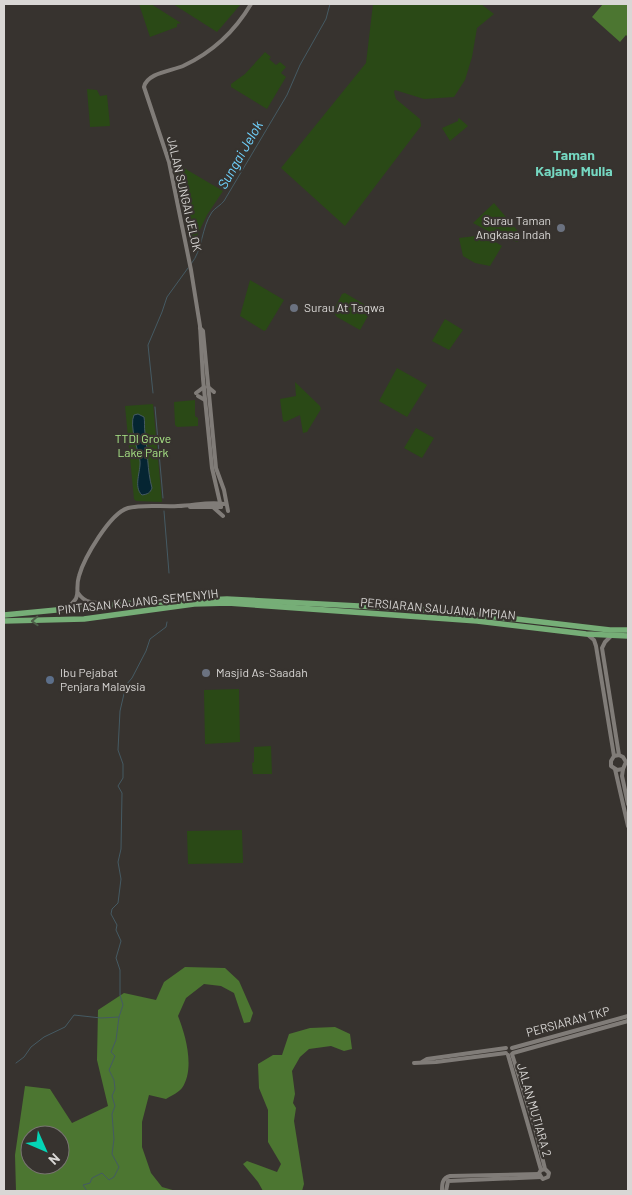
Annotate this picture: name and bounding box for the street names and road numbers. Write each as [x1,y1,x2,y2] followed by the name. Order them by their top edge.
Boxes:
[165,135,205,253] street label: JALAN SUNGAI JELOK
[57,586,219,616] street label: PINTASAN KAJANG-SEMENYIH
[360,594,516,622] street label: PERSIARAN SAUJANA IMPIAN
[524,1003,611,1039] street label: PERSIARAN TKP
[515,1061,555,1158] street label: JALAN MUTIARA 2

